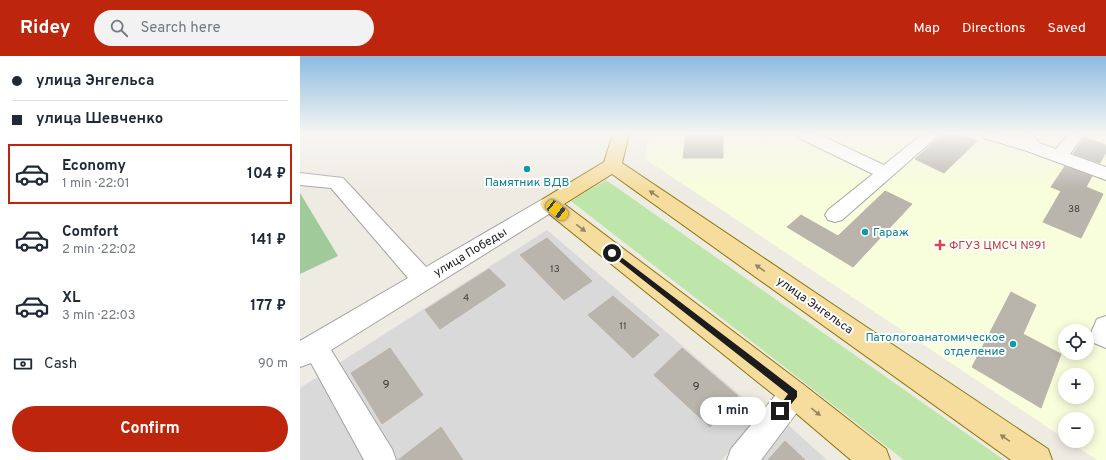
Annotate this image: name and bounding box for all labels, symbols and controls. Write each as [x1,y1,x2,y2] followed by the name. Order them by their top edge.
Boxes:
[94,10,374,46] search box
[20,16,70,40] text: Ridey
[108,17,130,39] icon: search
[140,19,221,38] text: Search here
[914,20,940,37] text: Map
[962,20,1026,37] text: Directions
[1048,20,1086,37] text: Saved
[36,72,154,91] text: улица Энгельса
[36,110,163,129] text: улица Шевченко
[14,156,50,192] icon: car
[62,157,126,176] text: Economy
[522,164,532,174] marker: Памятник ВДВ
[247,165,286,184] text: 104 ₽
[485,175,569,191] place label: Памятник ВДВ
[62,176,130,192] text: 1 min · 22:01
[648,190,659,198] one-way arrow
[544,198,570,222] car
[1068,203,1080,216] house number: 38
[14,222,50,258] icon: car
[62,223,119,242] text: Comfort
[575,224,586,233] one-way arrow
[431,225,510,281] street label: улица Победы
[873,225,909,241] place label: Гараж
[860,227,870,237] marker: Гараж
[251,231,286,250] text: 141 ₽
[949,238,1046,254] place label: ФГУЗ ЦМСЧ №91
[934,239,946,251] marker: ФГУЗ ЦМСЧ №91
[62,242,136,258] text: 2 min · 22:02
[603,244,621,262] route start
[550,263,560,276] house number: 13
[755,264,766,272] one-way arrow
[773,273,856,338] street label: улица Энгельса
[14,288,50,324] icon: car
[62,289,80,308] text: XL
[463,292,469,305] house number: 4
[250,297,286,316] text: 177 ₽
[62,308,136,324] text: 3 min · 22:03
[619,320,627,333] house number: 11
[1058,324,1094,448] map controls
[1058,324,1094,360] button: locate
[865,330,1005,360] place label: Патологоанатомическое отделение
[1008,339,1018,349] marker: Патологоанатомическое отделение
[12,353,34,375] icon: cash
[44,355,77,374] text: Cash
[258,356,288,372] text: 90 m
[1058,368,1094,404] button: +
[382,377,390,393] house number: 9
[692,379,700,395] house number: 9
[700,397,766,425] callout: 1 min
[771,402,789,420] route end
[717,403,749,419] text: 1 min
[12,406,288,452] button: Confirm
[810,407,821,416] one-way arrow
[1058,412,1094,448] button: −
[1000,434,1011,442] one-way arrow

